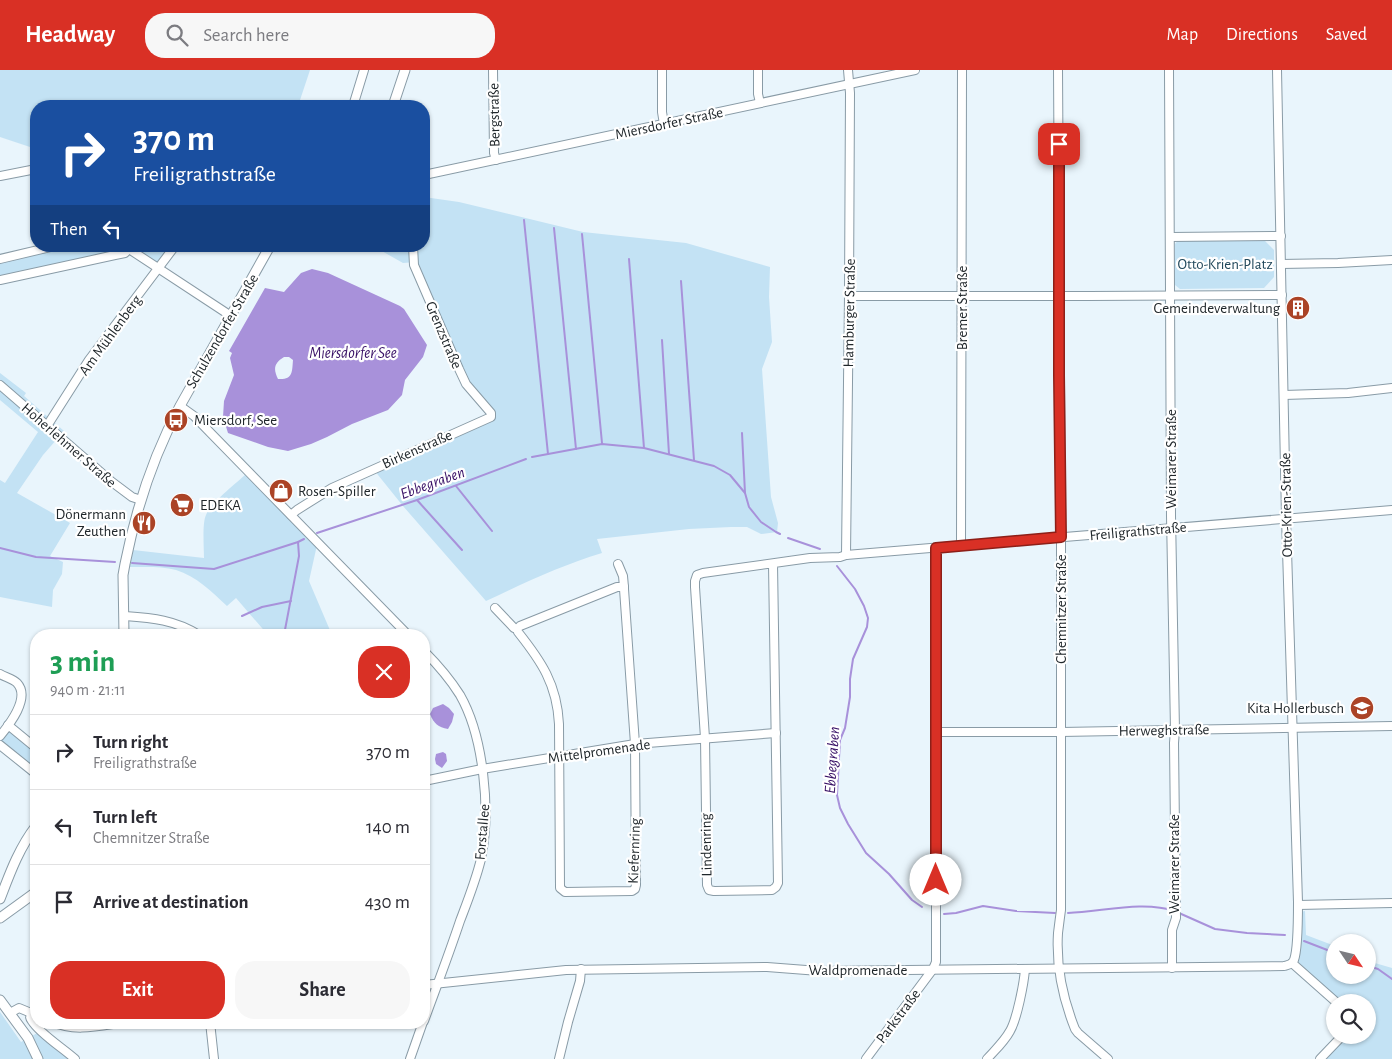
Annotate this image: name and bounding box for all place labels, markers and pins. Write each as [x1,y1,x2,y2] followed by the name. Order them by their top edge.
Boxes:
[1038,123,1080,165] pin
[1285,295,1311,321] building icon: Gemeindeverwaltung
[1154,301,1281,316] place label: Gemeindeverwaltung
[163,407,189,433] bus stop icon: Miersdorf, See
[194,413,277,428] place label: Miersdorf, See
[268,478,294,504] shop icon: Rosen-Spiller
[298,484,376,499] place label: Rosen-Spiller
[169,492,195,518] supermarket icon: EDEKA
[200,498,241,513] place label: EDEKA
[55,507,126,539] place label: Dönermann Zeuthen
[131,510,157,536] restaurant icon: Dönermann Zeuthen
[1349,695,1375,721] school or university icon: Kita Hollerbusch
[1247,701,1344,716] place label: Kita Hollerbusch

